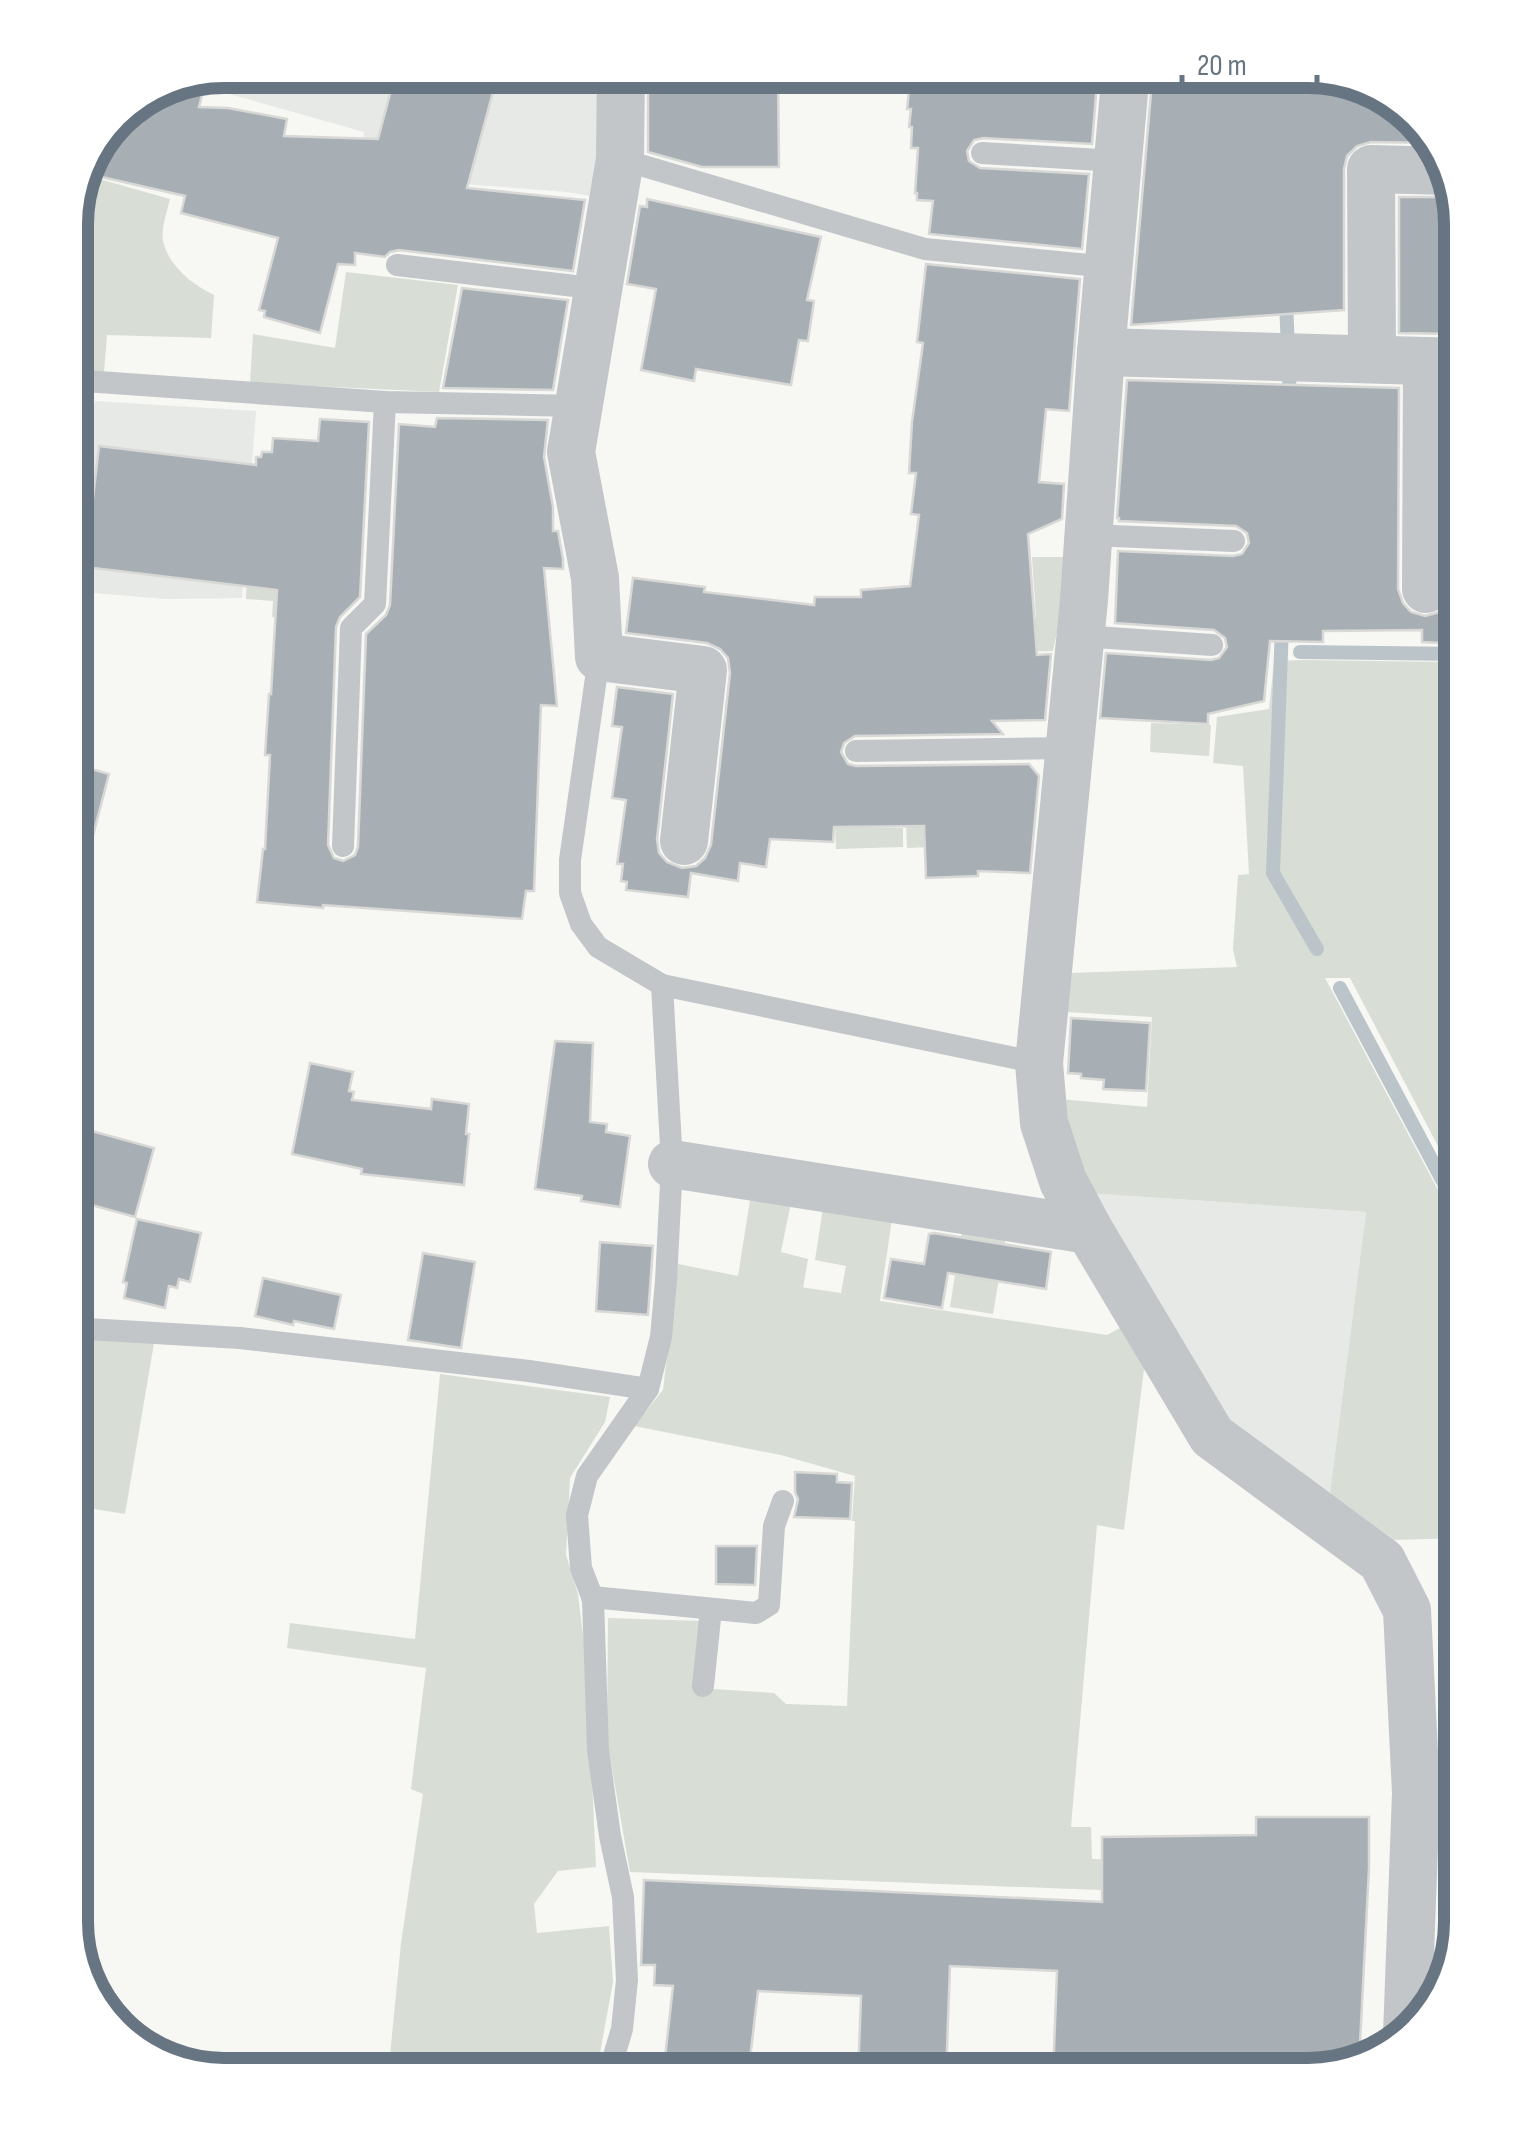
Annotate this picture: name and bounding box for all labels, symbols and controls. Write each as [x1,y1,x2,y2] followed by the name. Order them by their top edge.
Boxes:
[1182,30,1317,92] scale bar
[1197,48,1247,84] text: 20 m

